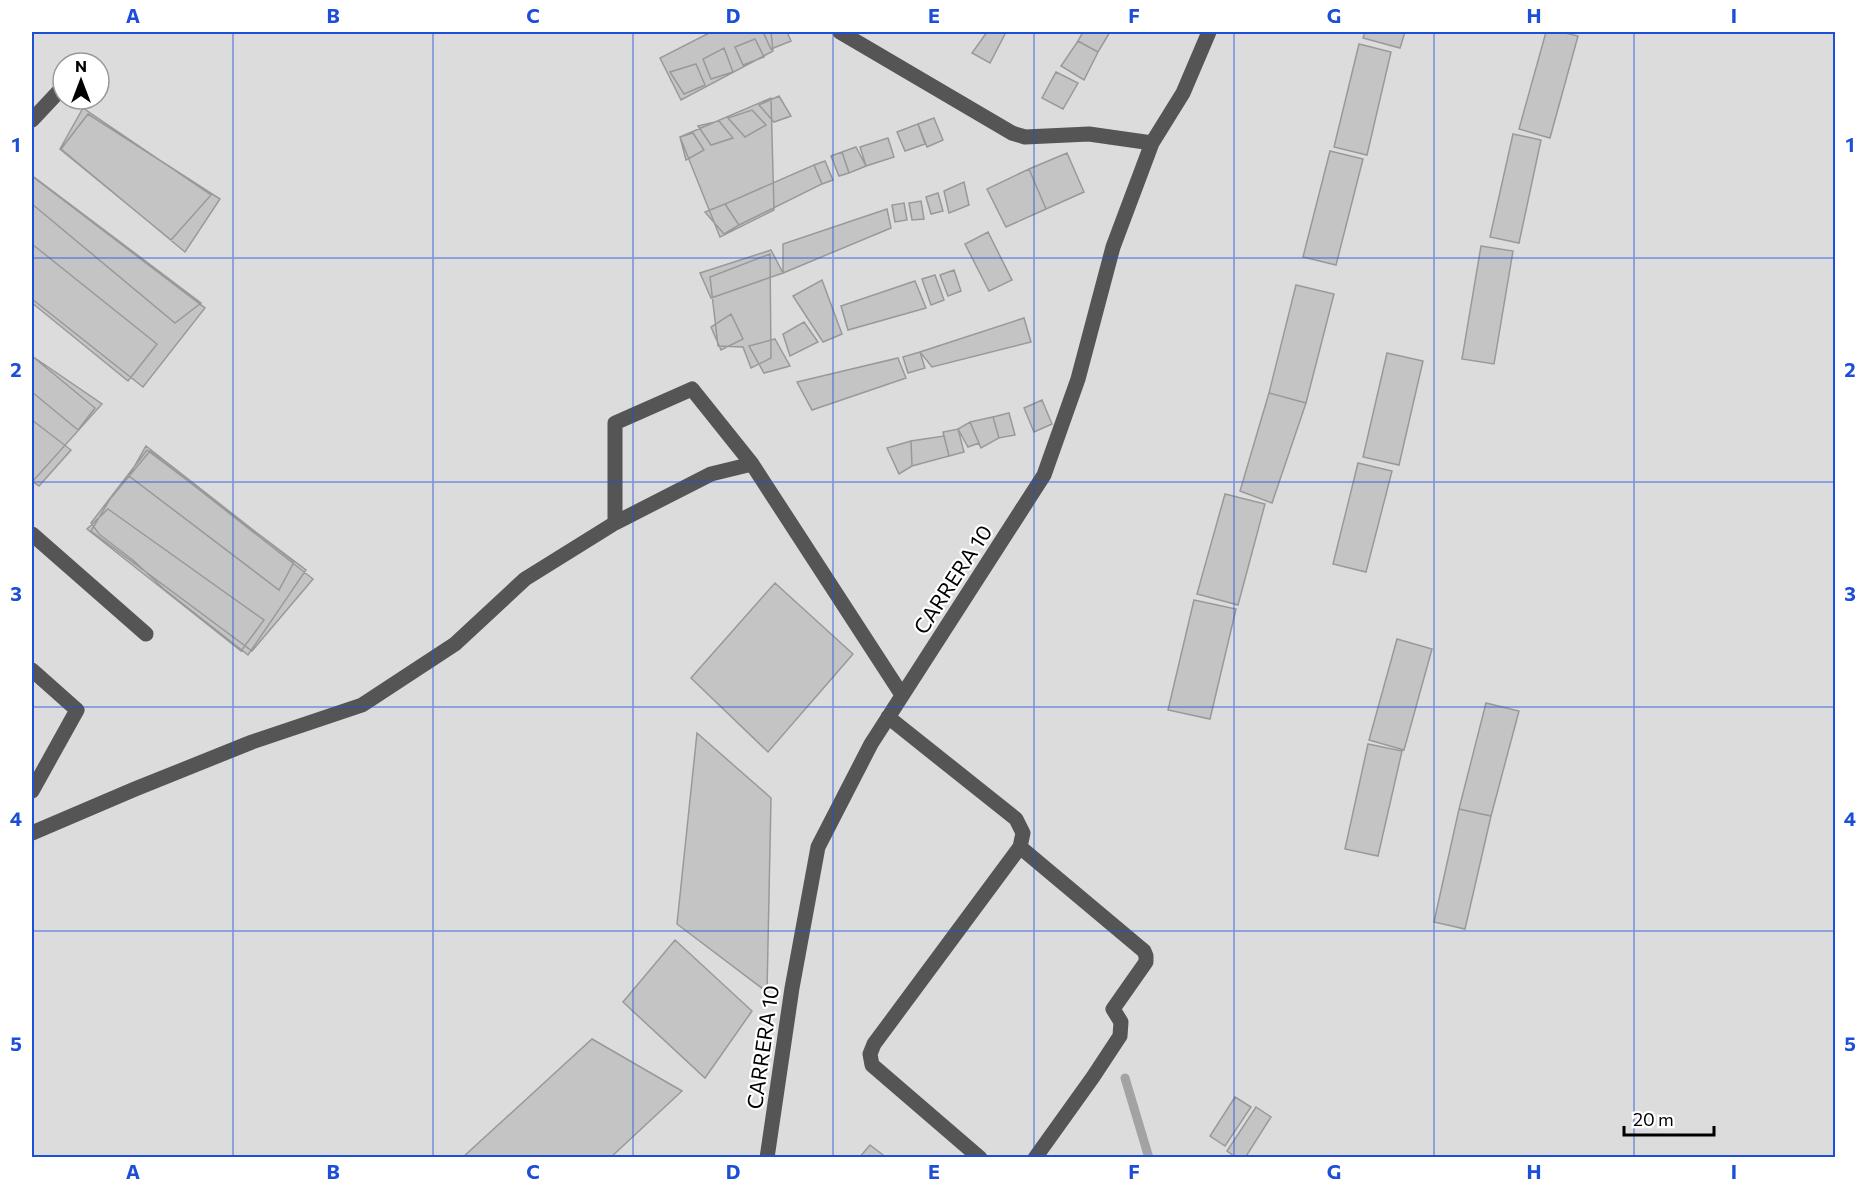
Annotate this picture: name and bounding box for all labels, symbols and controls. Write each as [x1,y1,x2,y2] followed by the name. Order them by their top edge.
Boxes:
[126,3,140,27] text: A
[326,3,340,27] text: B
[526,3,540,27] text: C
[726,3,740,27] text: D
[928,3,940,27] text: E
[1128,3,1140,27] text: F
[1327,3,1341,27] text: G
[1527,3,1542,27] text: H
[1731,3,1737,27] text: I
[51,51,111,111] north arrow
[75,56,87,75] text: N
[11,132,21,156] text: 1
[1845,132,1855,156] text: 1
[10,357,22,381] text: 2
[1844,357,1856,381] text: 2
[908,520,996,638] street label: CARRERA 10
[10,581,22,605] text: 3
[1844,581,1856,605] text: 3
[10,806,22,830] text: 4
[1844,806,1856,830] text: 4
[741,983,783,1111] street label: CARRERA 10
[10,1031,22,1055] text: 5
[1844,1031,1856,1055] text: 5
[1624,1099,1714,1137] scale bar
[1633,1108,1674,1130] text: 20 m
[126,1159,140,1183] text: A
[326,1159,340,1183] text: B
[526,1159,540,1183] text: C
[726,1159,740,1183] text: D
[928,1159,940,1183] text: E
[1128,1159,1140,1183] text: F
[1327,1159,1341,1183] text: G
[1527,1159,1542,1183] text: H
[1731,1159,1737,1183] text: I

